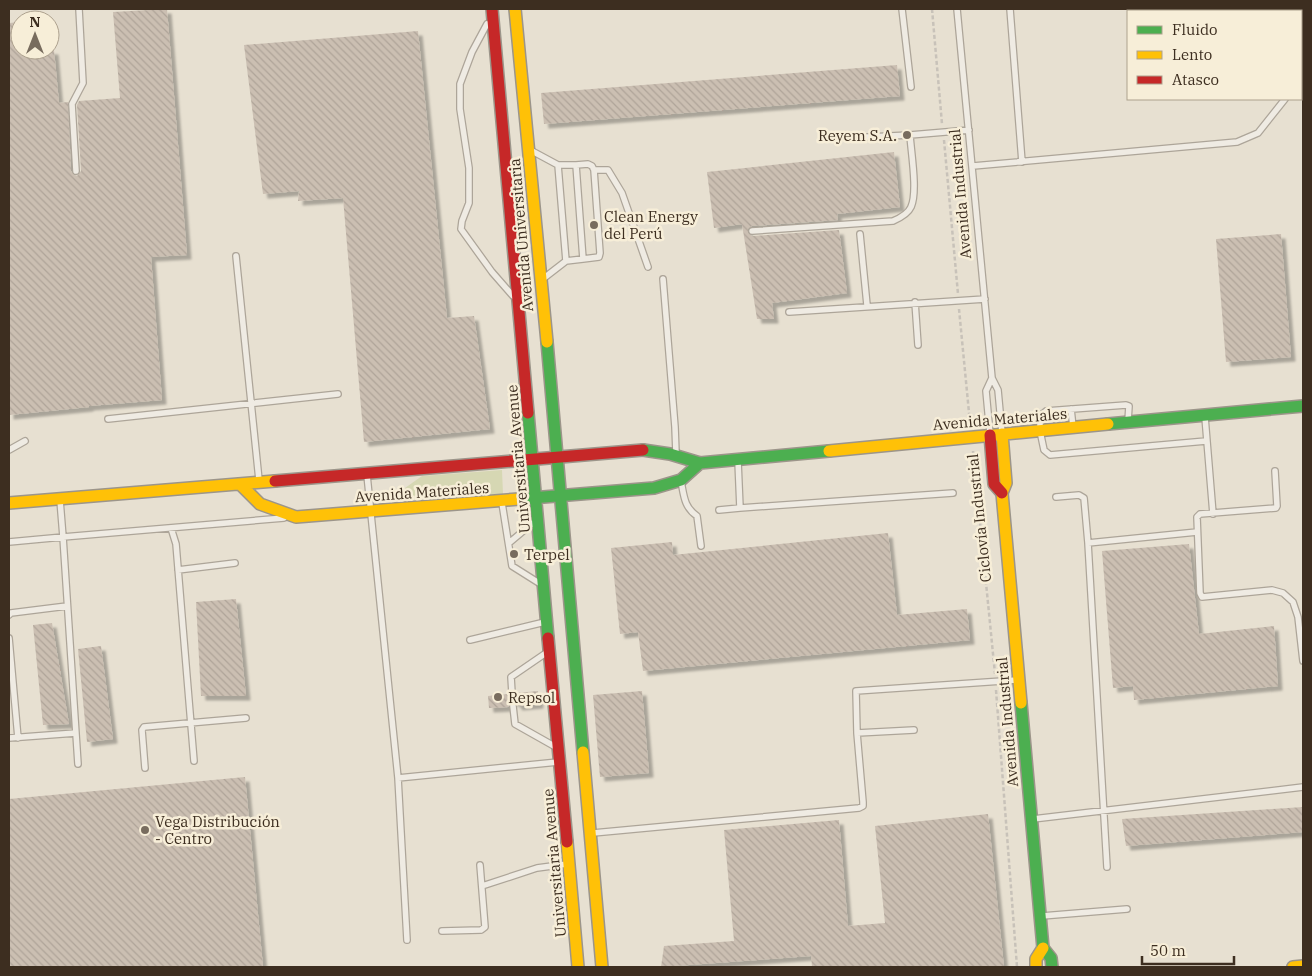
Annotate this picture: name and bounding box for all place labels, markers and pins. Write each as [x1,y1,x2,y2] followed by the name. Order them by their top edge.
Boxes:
[818,126,897,145] place label: Reyem S.A.
[901,129,913,141] marker: Reyem S.A.
[604,207,698,243] place label: Clean Energy del Perú
[588,219,600,231] marker: Clean Energy del Perú
[524,545,570,564] place label: Terpel
[508,548,520,560] marker: Terpel
[508,688,555,707] place label: Repsol
[492,691,504,703] marker: Repsol
[155,812,280,848] place label: Vega Distribución - Centro
[139,824,151,836] marker: Vega Distribución - Centro

